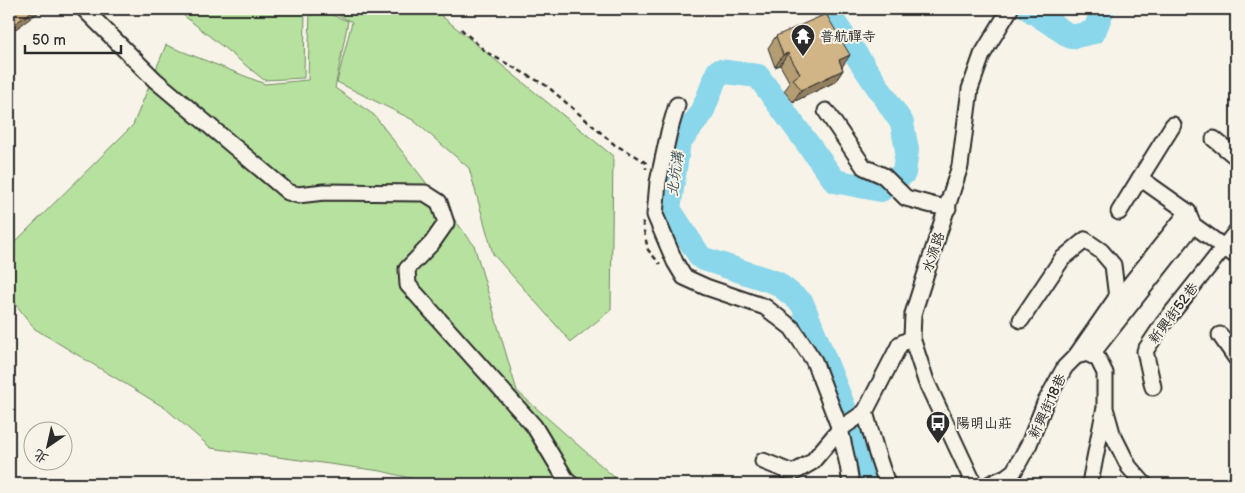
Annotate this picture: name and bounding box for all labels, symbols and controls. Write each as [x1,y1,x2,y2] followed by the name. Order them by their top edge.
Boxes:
[25,22,121,54] scale bar
[790,23,816,57] temple icon: 普航禪寺
[820,28,876,45] place label: 普航禪寺
[32,31,66,50] text: 50 m
[663,148,688,198] water label: 北坑溝
[919,230,948,275] street label: 水源路
[1145,279,1203,347] street label: 新興街52巷
[1025,370,1070,441] street label: 新興街18巷
[925,410,951,444] bus stop icon: 陽明山莊
[956,415,1012,432] place label: 陽明山莊
[22,420,72,470] north arrow
[30,445,52,467] text: 北

